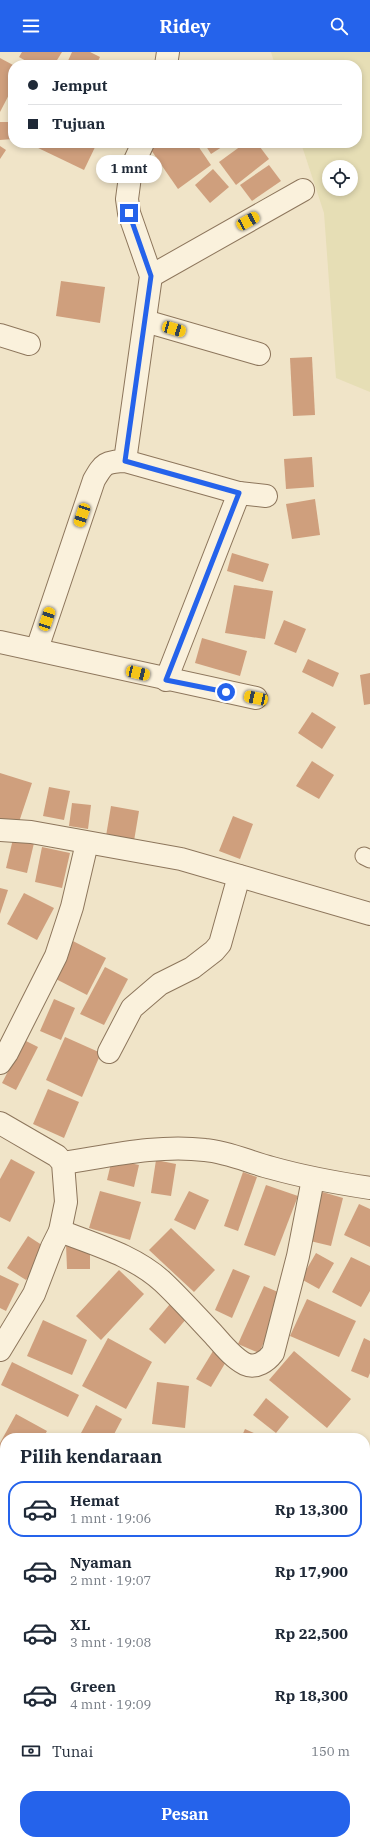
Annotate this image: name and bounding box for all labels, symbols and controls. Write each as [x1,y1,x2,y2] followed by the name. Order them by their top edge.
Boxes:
[20,15,42,37] icon: menu
[160,15,210,38] text: Ridey
[328,15,350,37] icon: search
[52,76,107,95] text: Jemput
[52,114,105,133] text: Tujuan
[96,155,162,183] callout: 1 mnt
[111,160,147,177] text: 1 mnt
[322,160,358,196] map controls
[322,160,358,196] button: locate
[120,204,138,222] route end
[235,210,261,232] car
[161,320,187,338] car
[72,502,92,528] car
[37,606,57,632] car
[125,664,151,682] car
[217,683,235,701] route start
[243,690,269,706] car
[20,1445,162,1468] text: Pilih kendaraan
[22,1491,58,1527] icon: car
[70,1491,119,1510] text: Hemat
[275,1500,348,1519] text: Rp 13,300
[70,1510,151,1527] text: 1 mnt · 19:06
[22,1553,58,1589] icon: car
[70,1553,132,1572] text: Nyaman
[275,1562,348,1581] text: Rp 17,900
[70,1572,151,1589] text: 2 mnt · 19:07
[22,1615,58,1651] icon: car
[70,1615,90,1634] text: XL
[275,1624,348,1643] text: Rp 22,500
[70,1634,151,1651] text: 3 mnt · 19:08
[22,1677,58,1713] icon: car
[70,1677,116,1696] text: Green
[275,1686,348,1705] text: Rp 18,300
[70,1696,151,1713] text: 4 mnt · 19:09
[20,1740,42,1762] icon: cash
[52,1742,93,1761] text: Tunai
[311,1743,350,1760] text: 150 m
[20,1791,350,1837] button: Pesan

